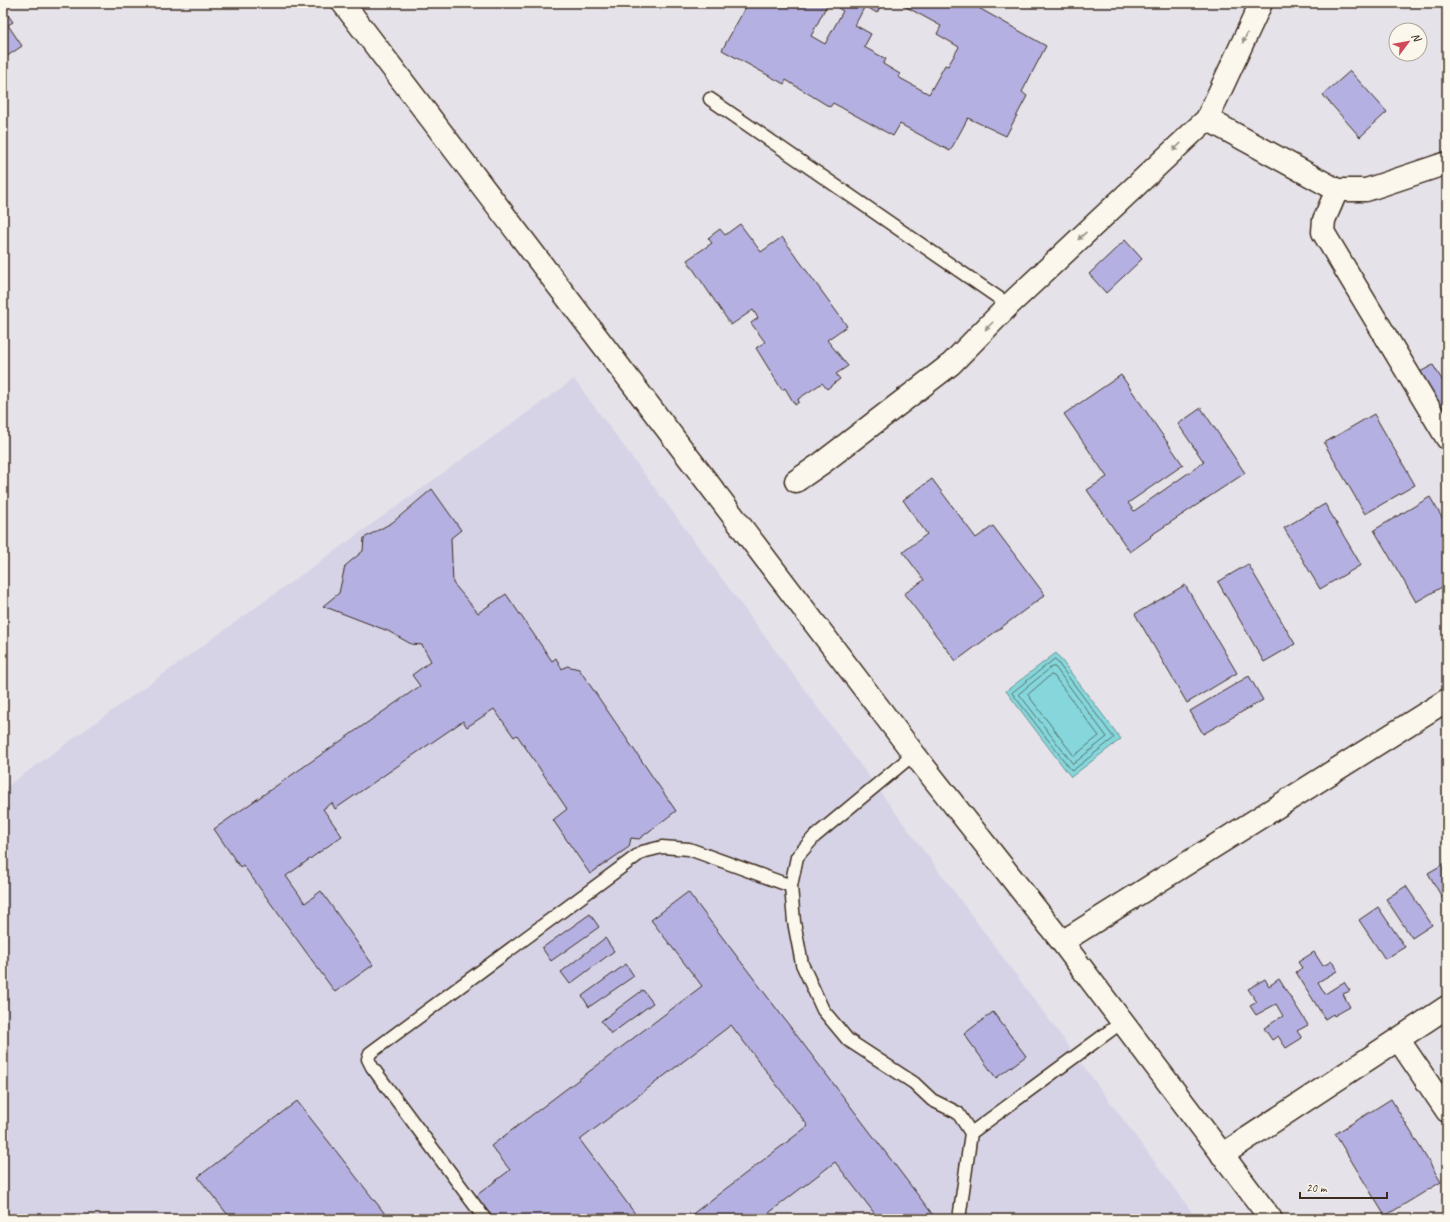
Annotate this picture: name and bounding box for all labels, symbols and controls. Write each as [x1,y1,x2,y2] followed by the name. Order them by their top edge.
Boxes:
[1388,22,1428,62] north arrow
[1409,30,1425,45] text: N
[1242,33,1248,44] one-way arrow
[1172,142,1182,152] one-way arrow
[1078,231,1087,240] one-way arrow
[984,321,993,331] one-way arrow
[1300,1174,1387,1200] scale bar
[1306,1180,1328,1196] text: 20 m

